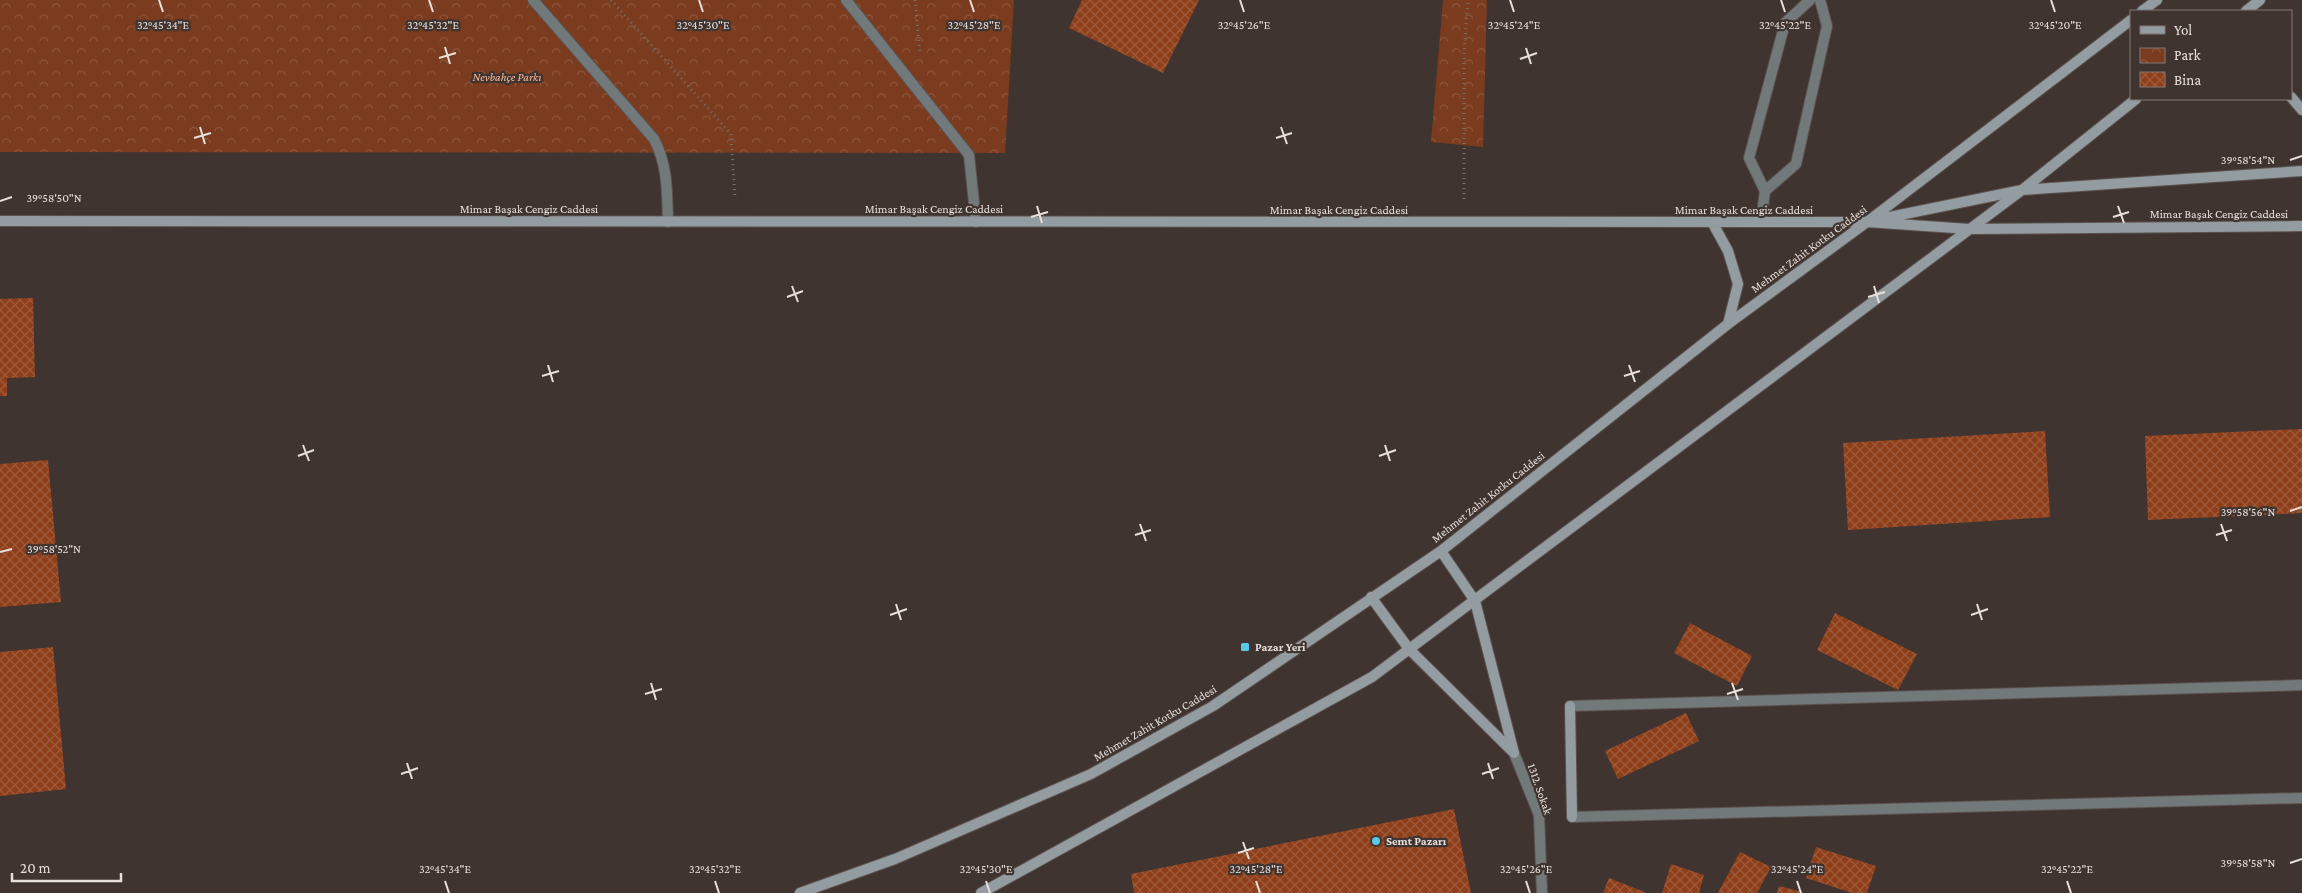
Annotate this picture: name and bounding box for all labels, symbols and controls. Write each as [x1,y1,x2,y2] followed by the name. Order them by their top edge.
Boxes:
[2130,10,2292,100] legend
[137,18,190,32] text: 32°45'34"E
[407,18,459,32] text: 32°45'32"E
[677,18,730,32] text: 32°45'30"E
[948,18,1001,32] text: 32°45'28"E
[1218,18,1271,32] text: 32°45'26"E
[1488,18,1541,32] text: 32°45'24"E
[1759,18,1812,32] text: 32°45'22"E
[2028,18,2082,32] text: 32°45'20"E
[2174,22,2192,38] text: Yol
[2174,47,2201,63] text: Park
[472,70,542,84] park label: Nevbahçe Parkı
[2174,72,2201,88] text: Bina
[2221,153,2275,167] text: 39°58'54"N
[26,191,82,205] text: 39°58'50"N
[460,202,598,216] street label: Mimar Başak Cengiz Caddesi
[865,202,1003,216] street label: Mimar Başak Cengiz Caddesi
[1748,202,1870,296] street label: Mehmet Zahit Kotku Caddesi
[1270,203,1408,217] street label: Mimar Başak Cengiz Caddesi
[1675,203,1813,217] street label: Mimar Başak Cengiz Caddesi
[2150,207,2288,221] street label: Mimar Başak Cengiz Caddesi
[1429,448,1547,546] street label: Mehmet Zahit Kotku Caddesi
[2221,505,2275,519] text: 39°58'56"N
[27,542,81,556] text: 39°58'52"N
[1255,640,1306,654] place label: Pazar Yeri
[1239,641,1251,653] marker: Pazar Yeri
[1091,682,1219,764] street label: Mehmet Zahit Kotku Caddesi
[1525,762,1555,817] street label: 1312. Sokak
[1386,834,1447,848] place label: Semt Pazarı
[1370,835,1382,847] marker: Semt Pazarı
[12,850,121,882] scale bar
[2221,856,2276,870] text: 39°58'58"N
[20,860,51,876] text: 20 m
[419,862,472,876] text: 32°45'34"E
[689,862,741,876] text: 32°45'32"E
[960,862,1013,876] text: 32°45'30"E
[1230,862,1283,876] text: 32°45'28"E
[1500,862,1553,876] text: 32°45'26"E
[1771,862,1824,876] text: 32°45'24"E
[2041,862,2094,876] text: 32°45'22"E

